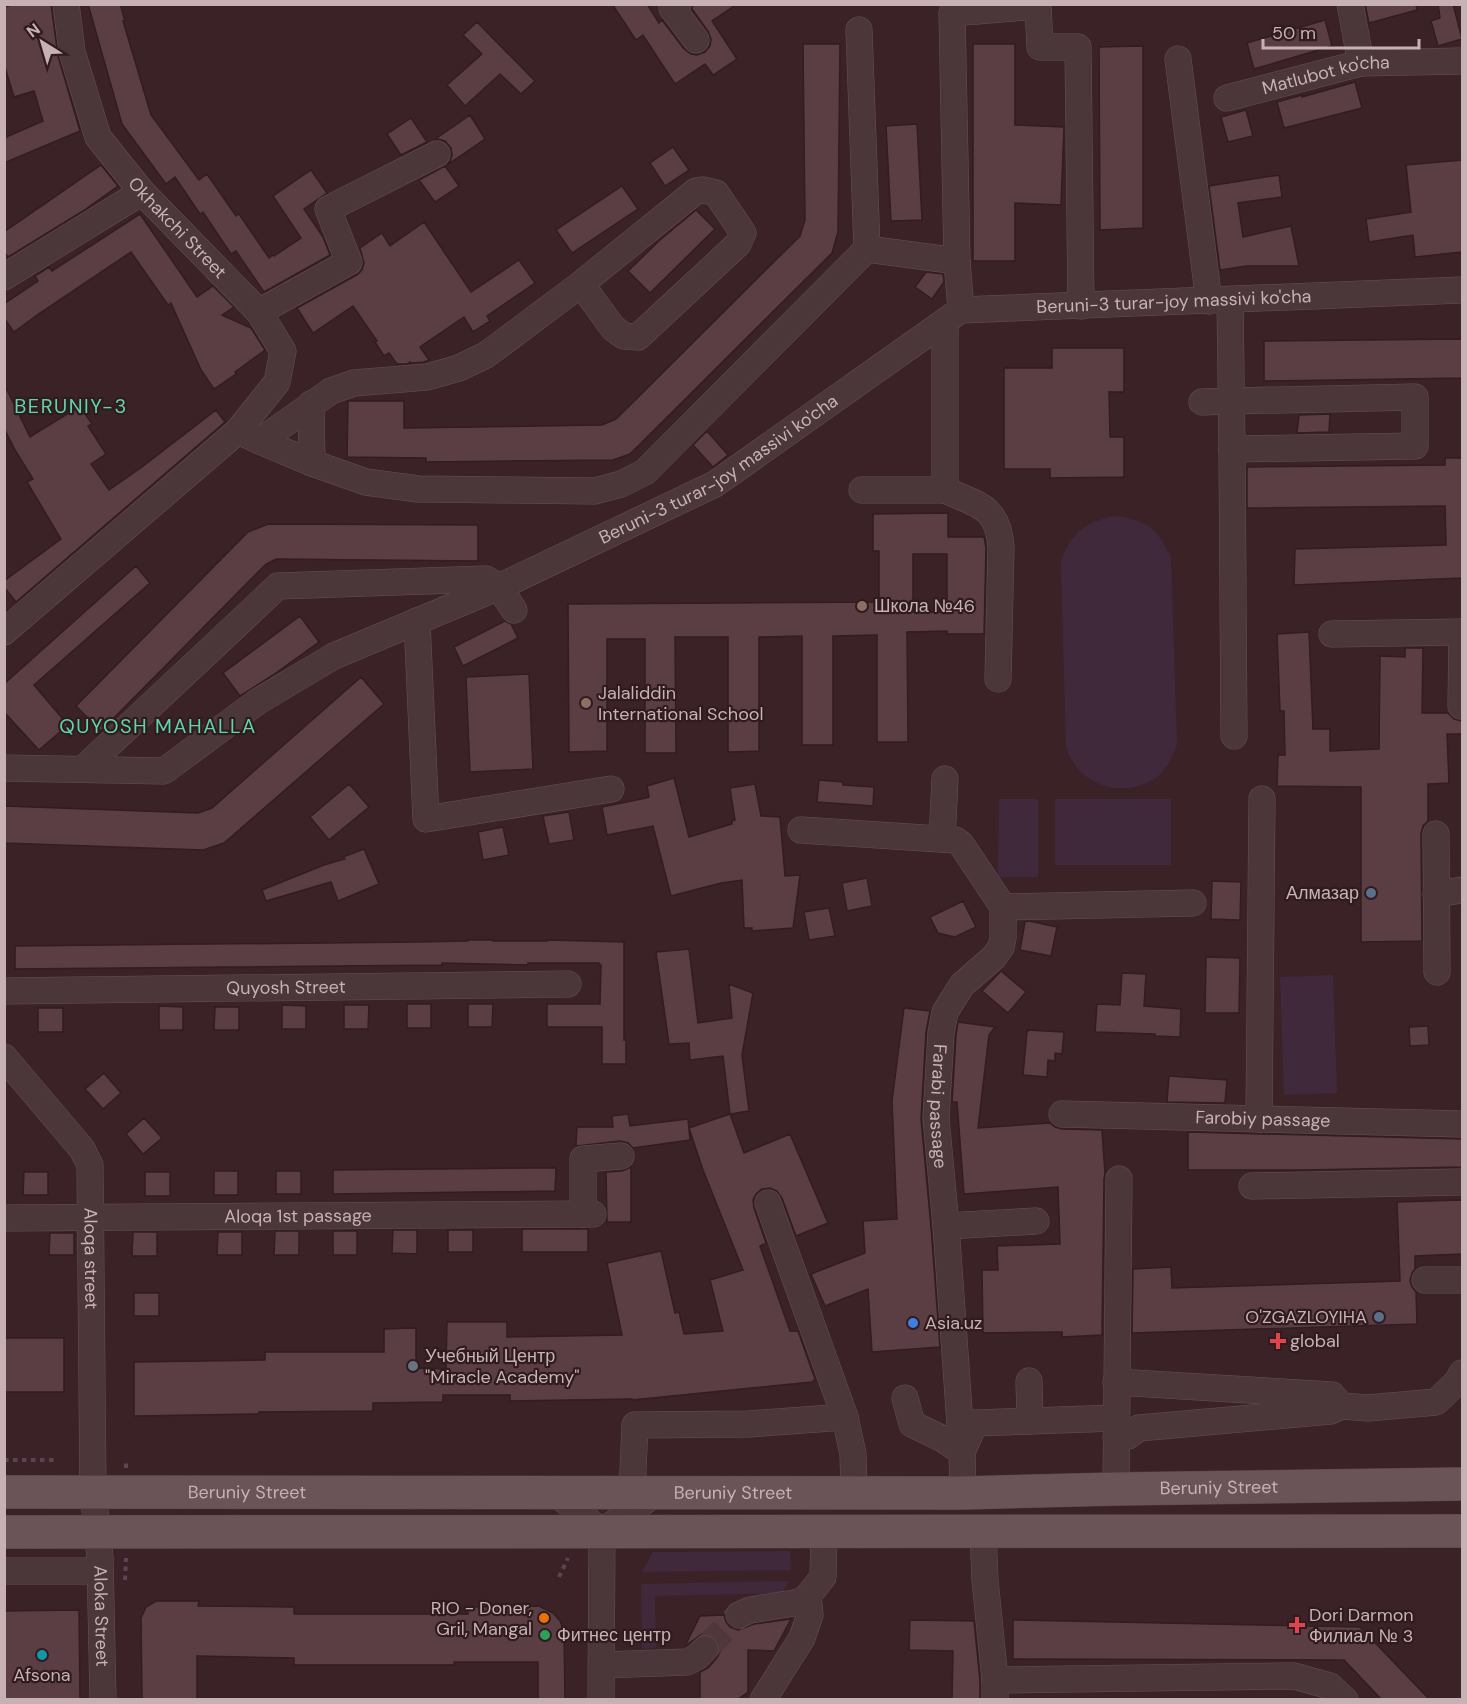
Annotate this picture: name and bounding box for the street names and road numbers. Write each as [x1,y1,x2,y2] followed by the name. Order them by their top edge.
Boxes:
[1260,50,1390,100] street label: Matlubot ko'cha
[123,172,232,284] street label: Okhakchi Street
[1036,284,1312,319] street label: Beruni-3 turar-joy massivi ko'cha
[595,389,843,550] street label: Beruni-3 turar-joy massivi ko'cha
[226,975,346,1000] street label: Quyosh Street
[924,1043,953,1170] street label: Farabi passage
[1195,1105,1331,1133] street label: Farobiy passage
[224,1204,372,1229] street label: Aloqa 1st passage
[78,1207,103,1309] street label: Aloqa street
[1159,1475,1278,1500] street label: Beruniy Street
[188,1480,306,1504] street label: Beruniy Street
[674,1481,792,1505] street label: Beruniy Street
[88,1565,114,1667] street label: Aloka Street

